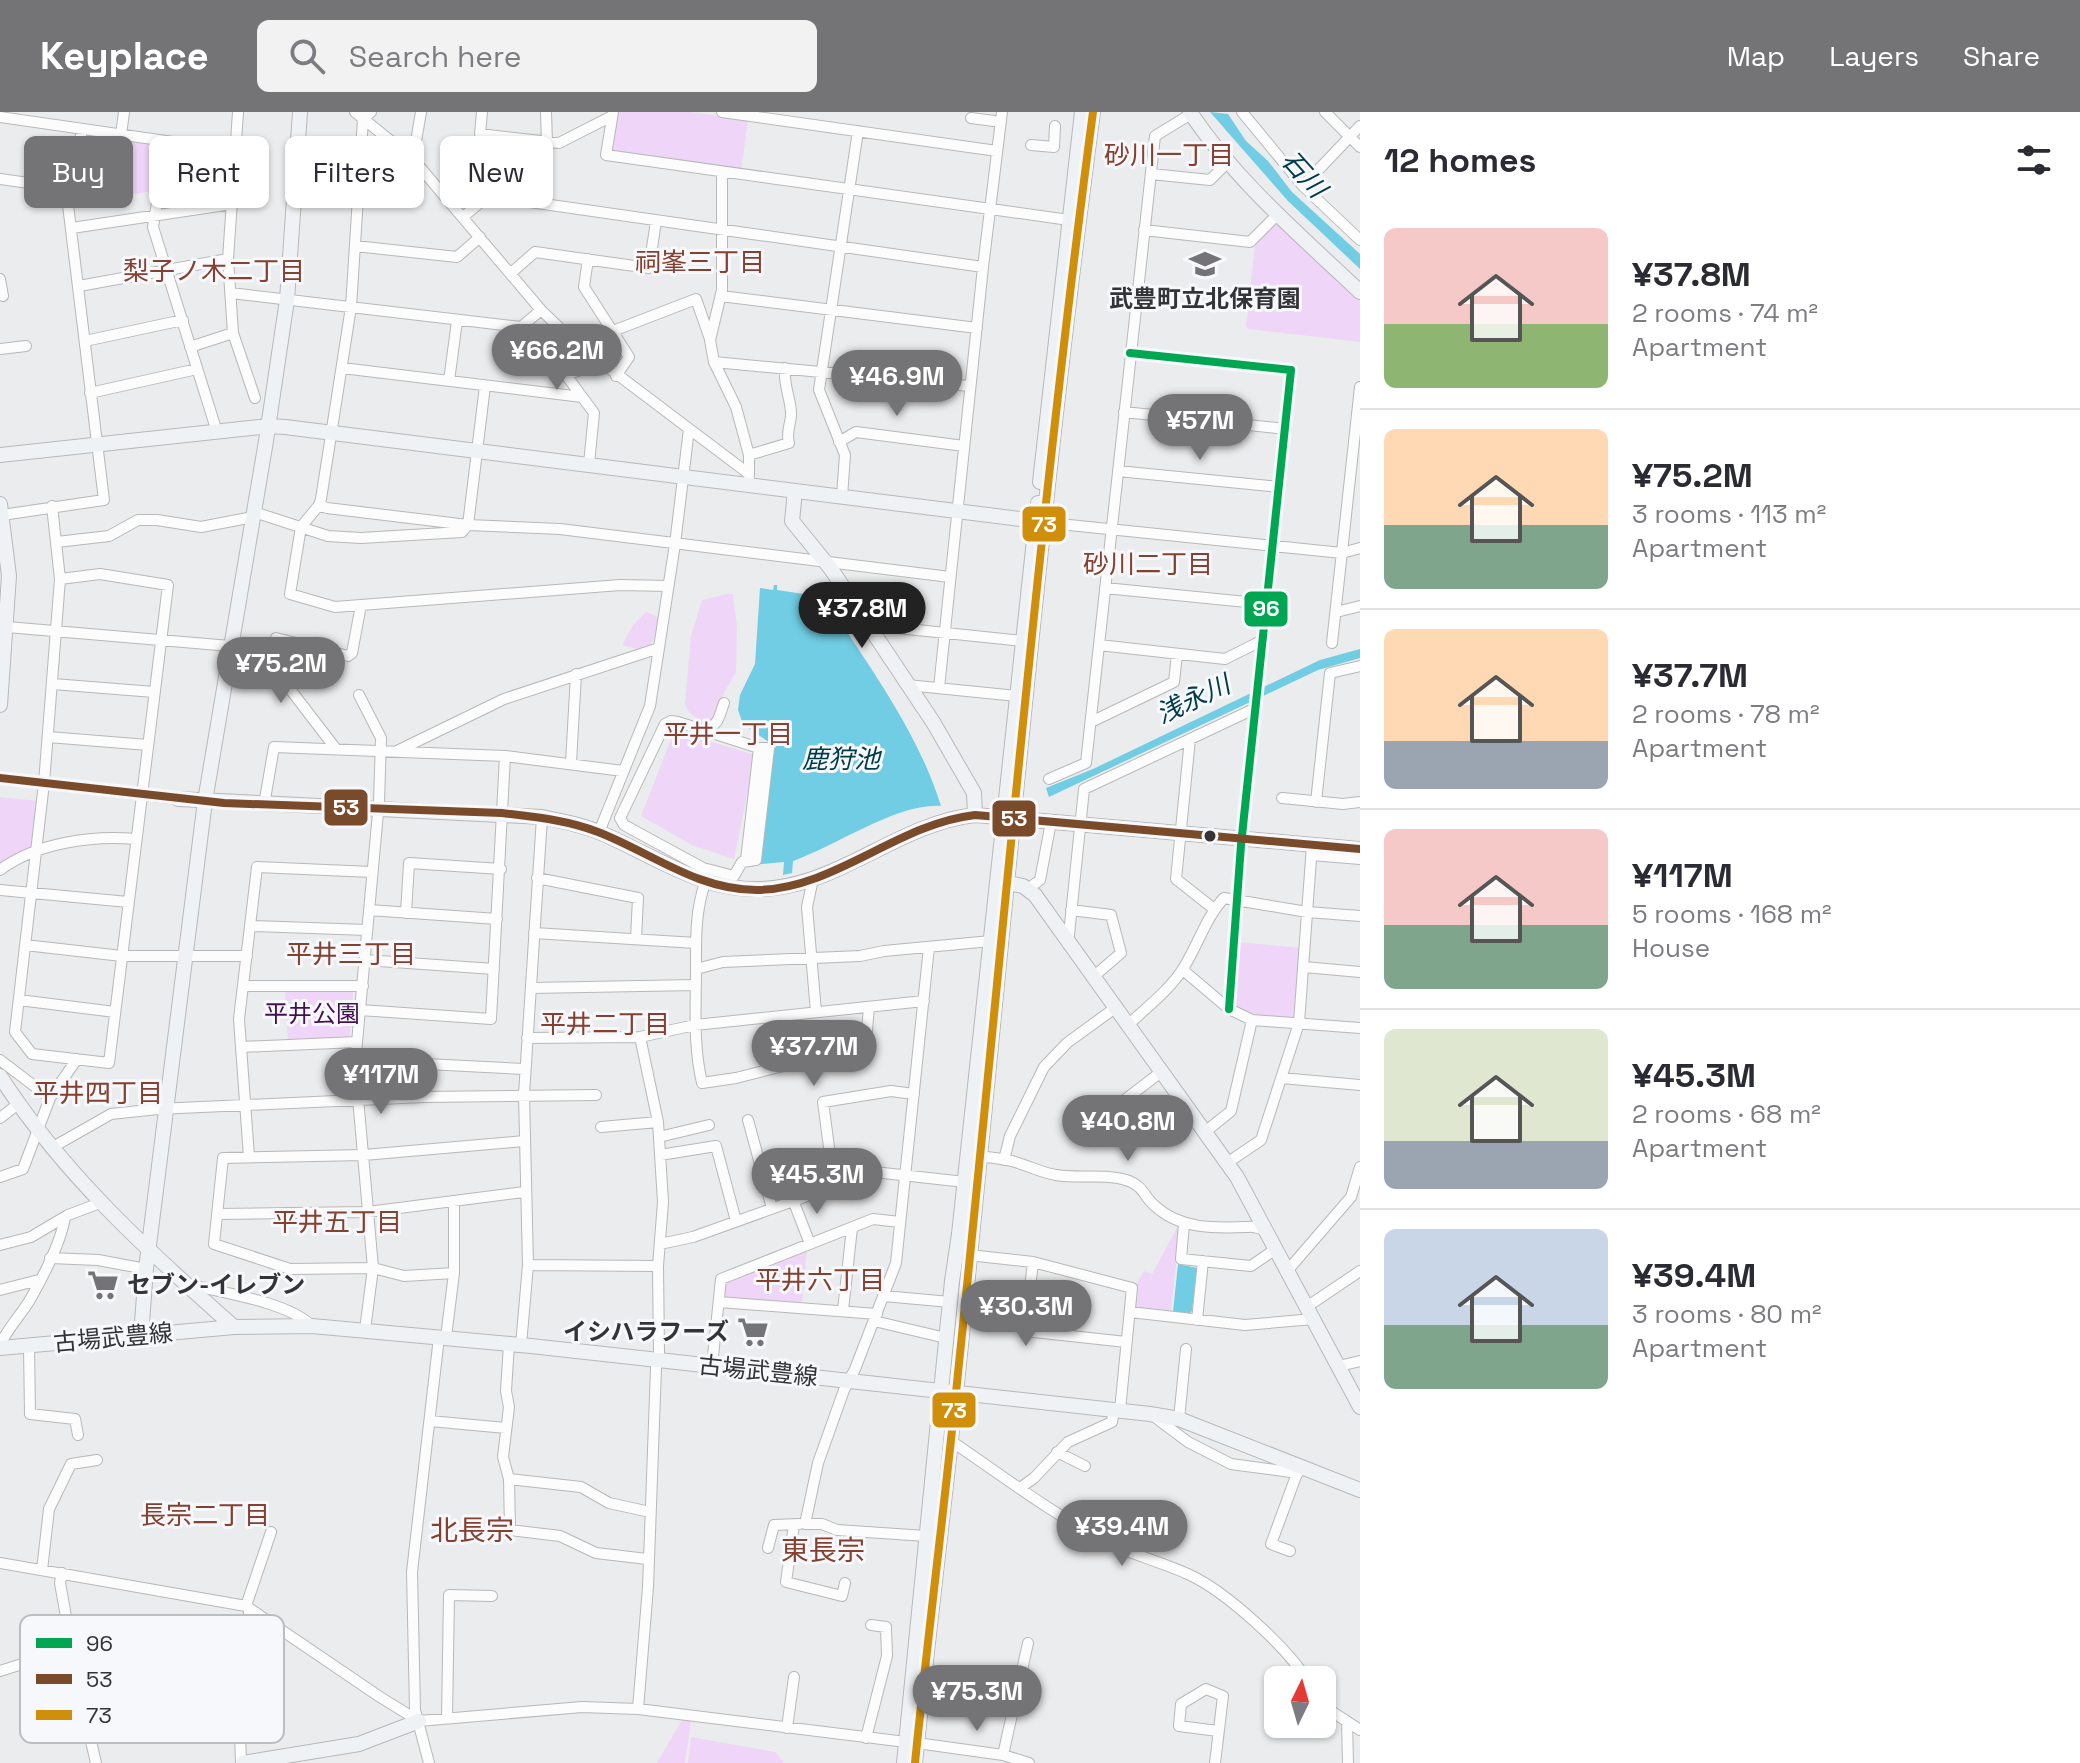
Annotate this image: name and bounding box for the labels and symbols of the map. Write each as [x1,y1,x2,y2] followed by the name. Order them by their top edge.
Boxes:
[1104,138,1234,172] district label: 砂川一丁目
[1274,143,1336,207] water label: 石川
[635,245,765,279] district label: 祠峯三丁目
[1188,247,1222,281] school or university icon: 武豊町立北保育園
[123,254,305,288] district label: 梨子ノ木二丁目
[1109,283,1301,314] place label: 武豊町立北保育園
[492,324,622,392] pin: ¥66.2M
[832,350,962,418] pin: ¥46.9M
[1153,394,1247,462] pin: ¥57M
[1021,505,1067,543] line badge: 73
[1031,510,1057,538] text: 73
[1083,547,1213,581] district label: 砂川二丁目
[797,582,927,650] pin: ¥37.8M
[1243,590,1289,628] line badge: 96
[1252,594,1280,622] text: 96
[216,637,346,705] pin: ¥75.2M
[1150,666,1238,731] water label: 浅永川
[663,717,793,751] district label: 平井一丁目
[802,742,883,776] water label: 鹿狩池
[323,788,369,827] line badge: 53
[333,793,359,821] text: 53
[991,799,1037,838] line badge: 53
[1001,804,1027,832] text: 53
[1202,828,1218,844] unlabelled marker
[286,937,416,971] district label: 平井三丁目
[264,998,360,1029] park label: 平井公園
[540,1007,670,1041] district label: 平井二丁目
[749,1020,879,1088] pin: ¥37.7M
[325,1048,437,1116] pin: ¥117M
[33,1076,163,1110] district label: 平井四丁目
[1063,1095,1193,1163] pin: ¥40.8M
[752,1148,882,1216] pin: ¥45.3M
[272,1205,402,1239] district label: 平井五丁目
[755,1263,885,1297] district label: 平井六丁目
[86,1268,120,1302] supermarket icon: セブン-イレブン
[127,1269,305,1300] place label: セブン-イレブン
[961,1280,1091,1348] pin: ¥30.3M
[736,1315,770,1349] supermarket icon: イシハラフーズ
[563,1316,729,1347] place label: イシハラフーズ
[52,1317,174,1358] street label: 古場武豊線
[697,1349,819,1392] street label: 古場武豊線
[931,1391,977,1429] line badge: 73
[941,1396,967,1424] text: 73
[140,1498,270,1532] district label: 長宗二丁目
[1057,1500,1187,1568] pin: ¥39.4M
[430,1512,514,1548] district label: 北長宗
[781,1532,865,1568] district label: 東長宗
[20,1615,284,1743] legend
[86,1629,113,1657] text: 96
[86,1665,112,1693] text: 53
[912,1665,1042,1733] pin: ¥75.3M
[1264,1666,1336,1738] north arrow
[86,1701,112,1729] text: 73

